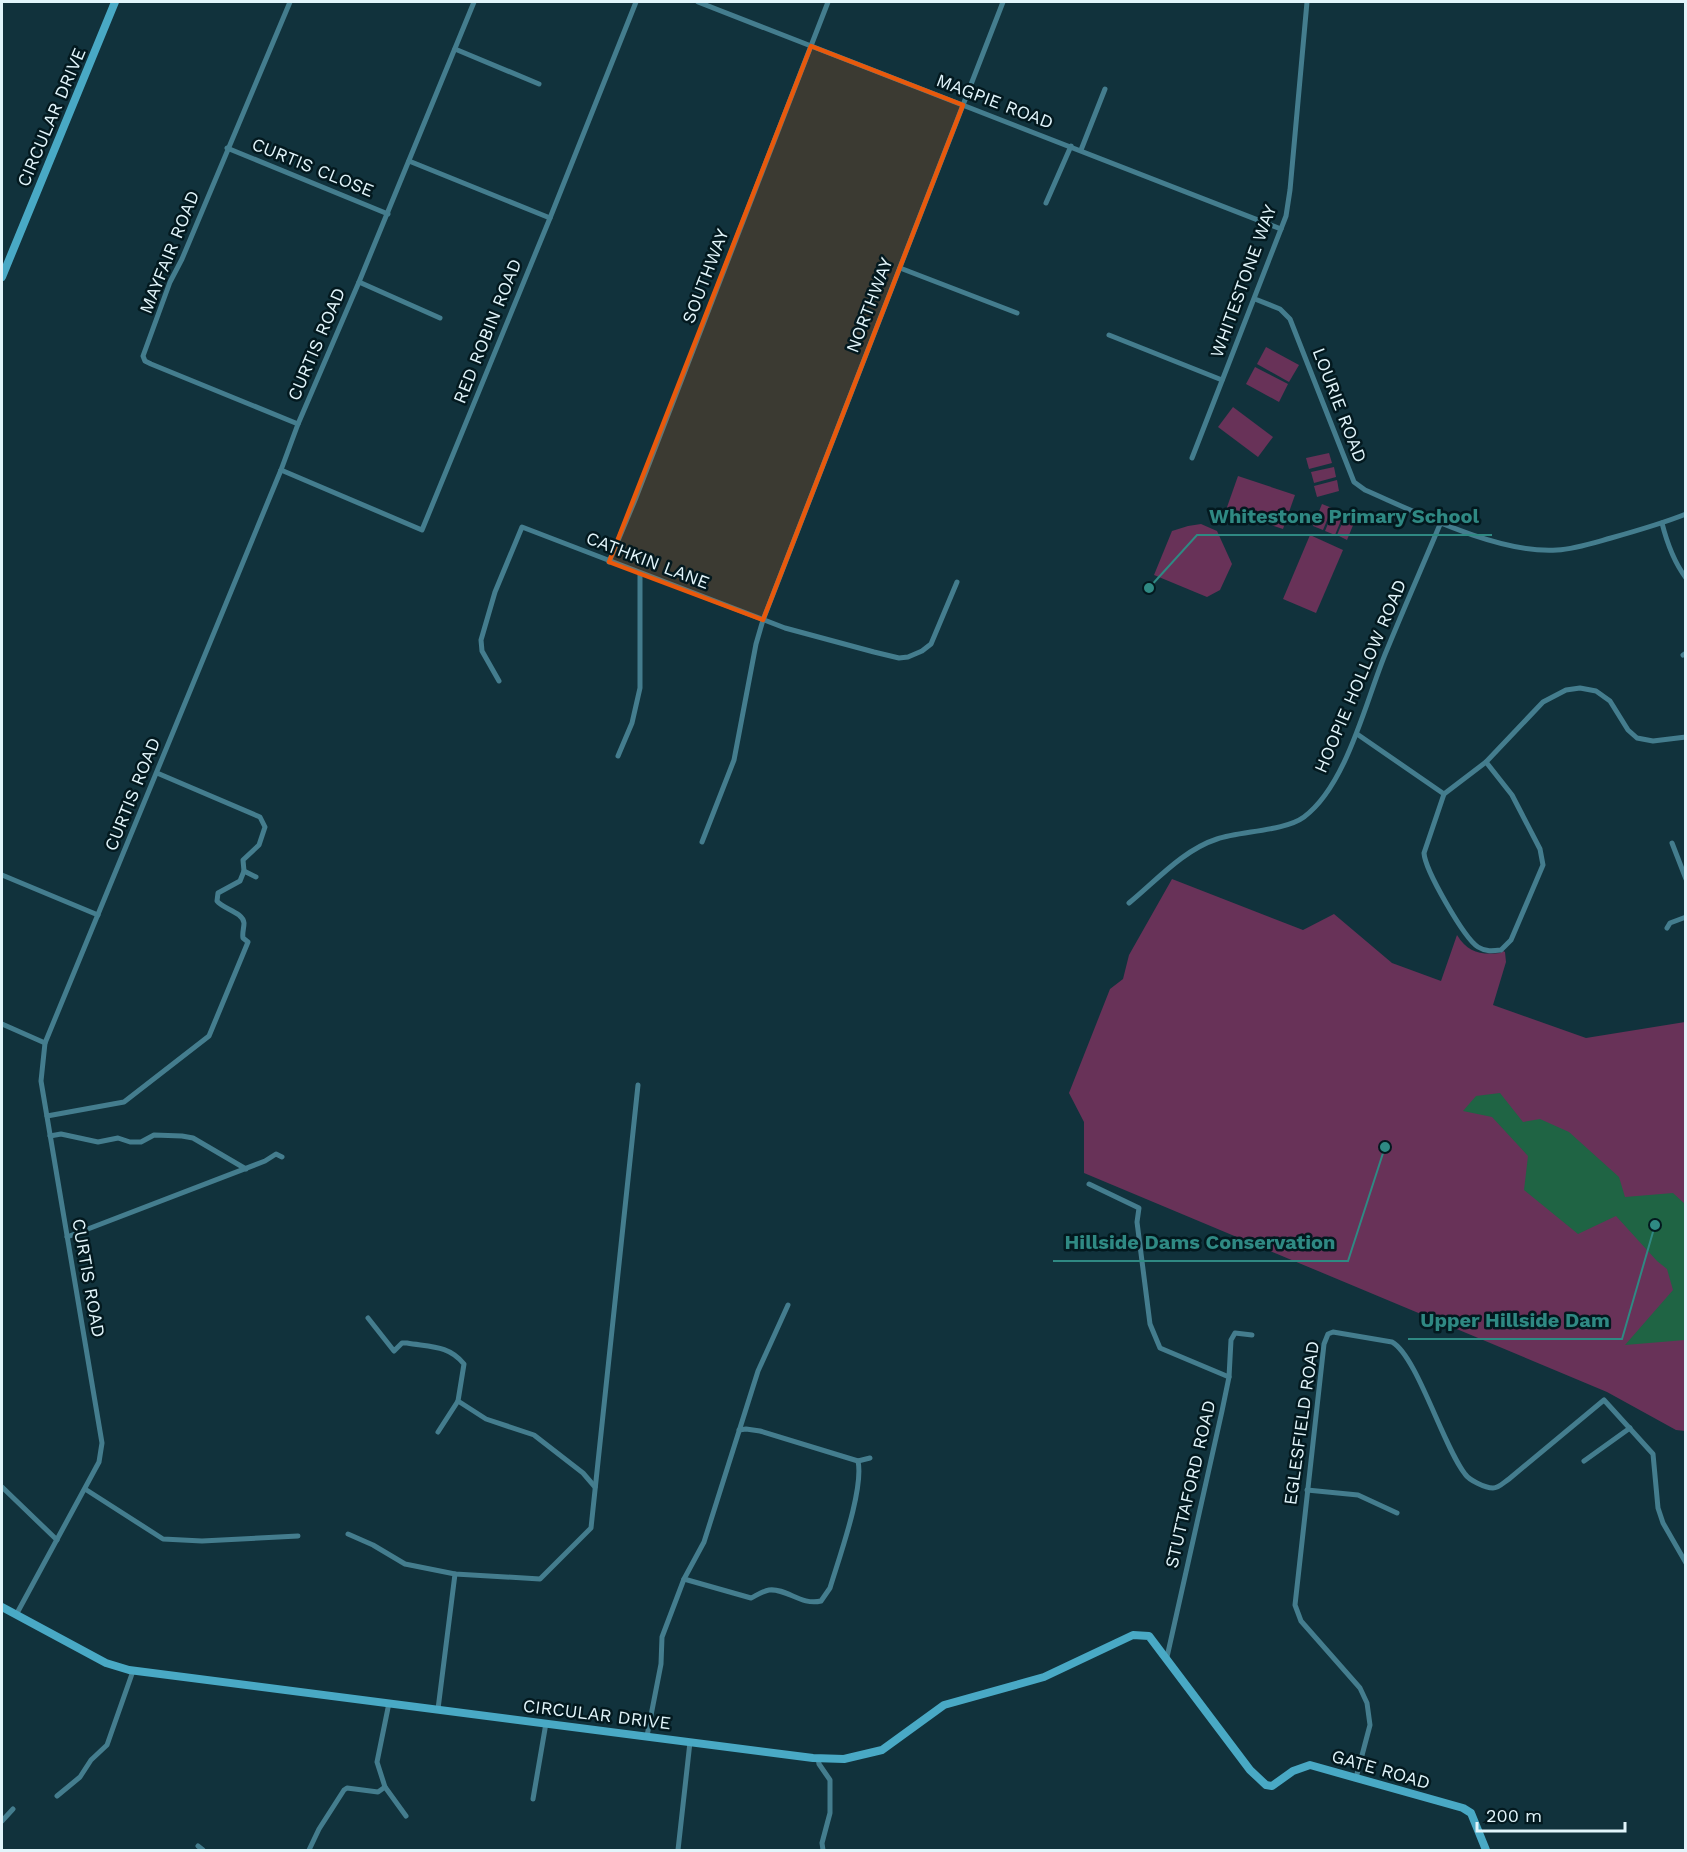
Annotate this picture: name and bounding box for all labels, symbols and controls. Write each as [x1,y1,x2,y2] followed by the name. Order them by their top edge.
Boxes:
[12,44,90,190] street label: CIRCULAR DRIVE
[934,69,1056,133] street label: MAGPIE ROAD
[249,133,377,201] street label: CURTIS CLOSE
[135,187,203,317] street label: MAYFAIR ROAD
[1206,201,1281,360] street label: WHITESTONE WAY
[677,225,733,326] street label: SOUTHWAY
[841,254,897,355] street label: NORTHWAY
[448,256,526,406] street label: RED ROBIN ROAD
[283,284,349,404] street label: CURTIS ROAD
[1308,345,1372,465] street label: LOURIE ROAD
[1197,497,1492,535] callout: Whitestone Primary School
[1209,504,1479,528] text: Whitestone Primary School
[583,527,713,593] street label: CATHKIN LANE
[1310,576,1410,776] street label: HOOPIE HOLLOW ROAD
[100,734,164,854] street label: CURTIS ROAD
[68,1217,110,1339] street label: CURTIS ROAD
[1053,1223,1348,1261] callout: Hillside Dams Conservation
[1065,1230,1336,1254] text: Hillside Dams Conservation
[1408,1301,1622,1339] callout: Upper Hillside Dam
[1420,1308,1610,1332] text: Upper Hillside Dam
[1279,1340,1323,1506] street label: EGLESFIELD ROAD
[1160,1398,1220,1570] street label: STUTTAFORD ROAD
[522,1695,672,1733] street label: CIRCULAR DRIVE
[1329,1745,1433,1793] street label: GATE ROAD
[1477,1795,1626,1833] scale bar
[1486,1805,1542,1826] text: 200 m

